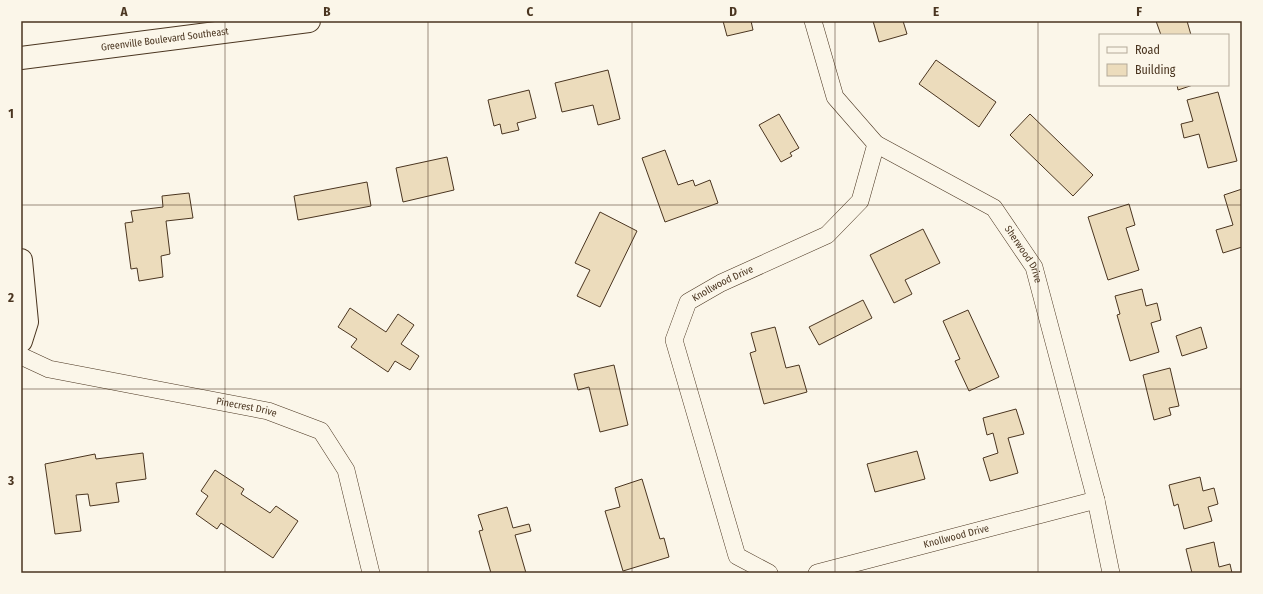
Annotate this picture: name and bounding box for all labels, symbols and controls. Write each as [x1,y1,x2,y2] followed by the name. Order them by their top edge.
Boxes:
[119,4,128,19] text: A
[323,4,331,19] text: B
[527,4,534,19] text: C
[729,4,737,19] text: D
[933,4,939,19] text: E
[1136,4,1142,19] text: F
[100,25,230,54] street label: Greenville Boulevard Southeast
[1099,34,1229,86] legend
[1135,43,1160,57] text: Road
[1135,63,1176,77] text: Building
[8,106,14,121] text: 1
[1002,224,1044,284] street label: Sherwood Drive
[690,263,755,304] street label: Knollwood Drive
[7,290,14,305] text: 2
[215,395,279,420] street label: Pinecrest Drive
[7,473,14,488] text: 3
[922,522,990,551] street label: Knollwood Drive

